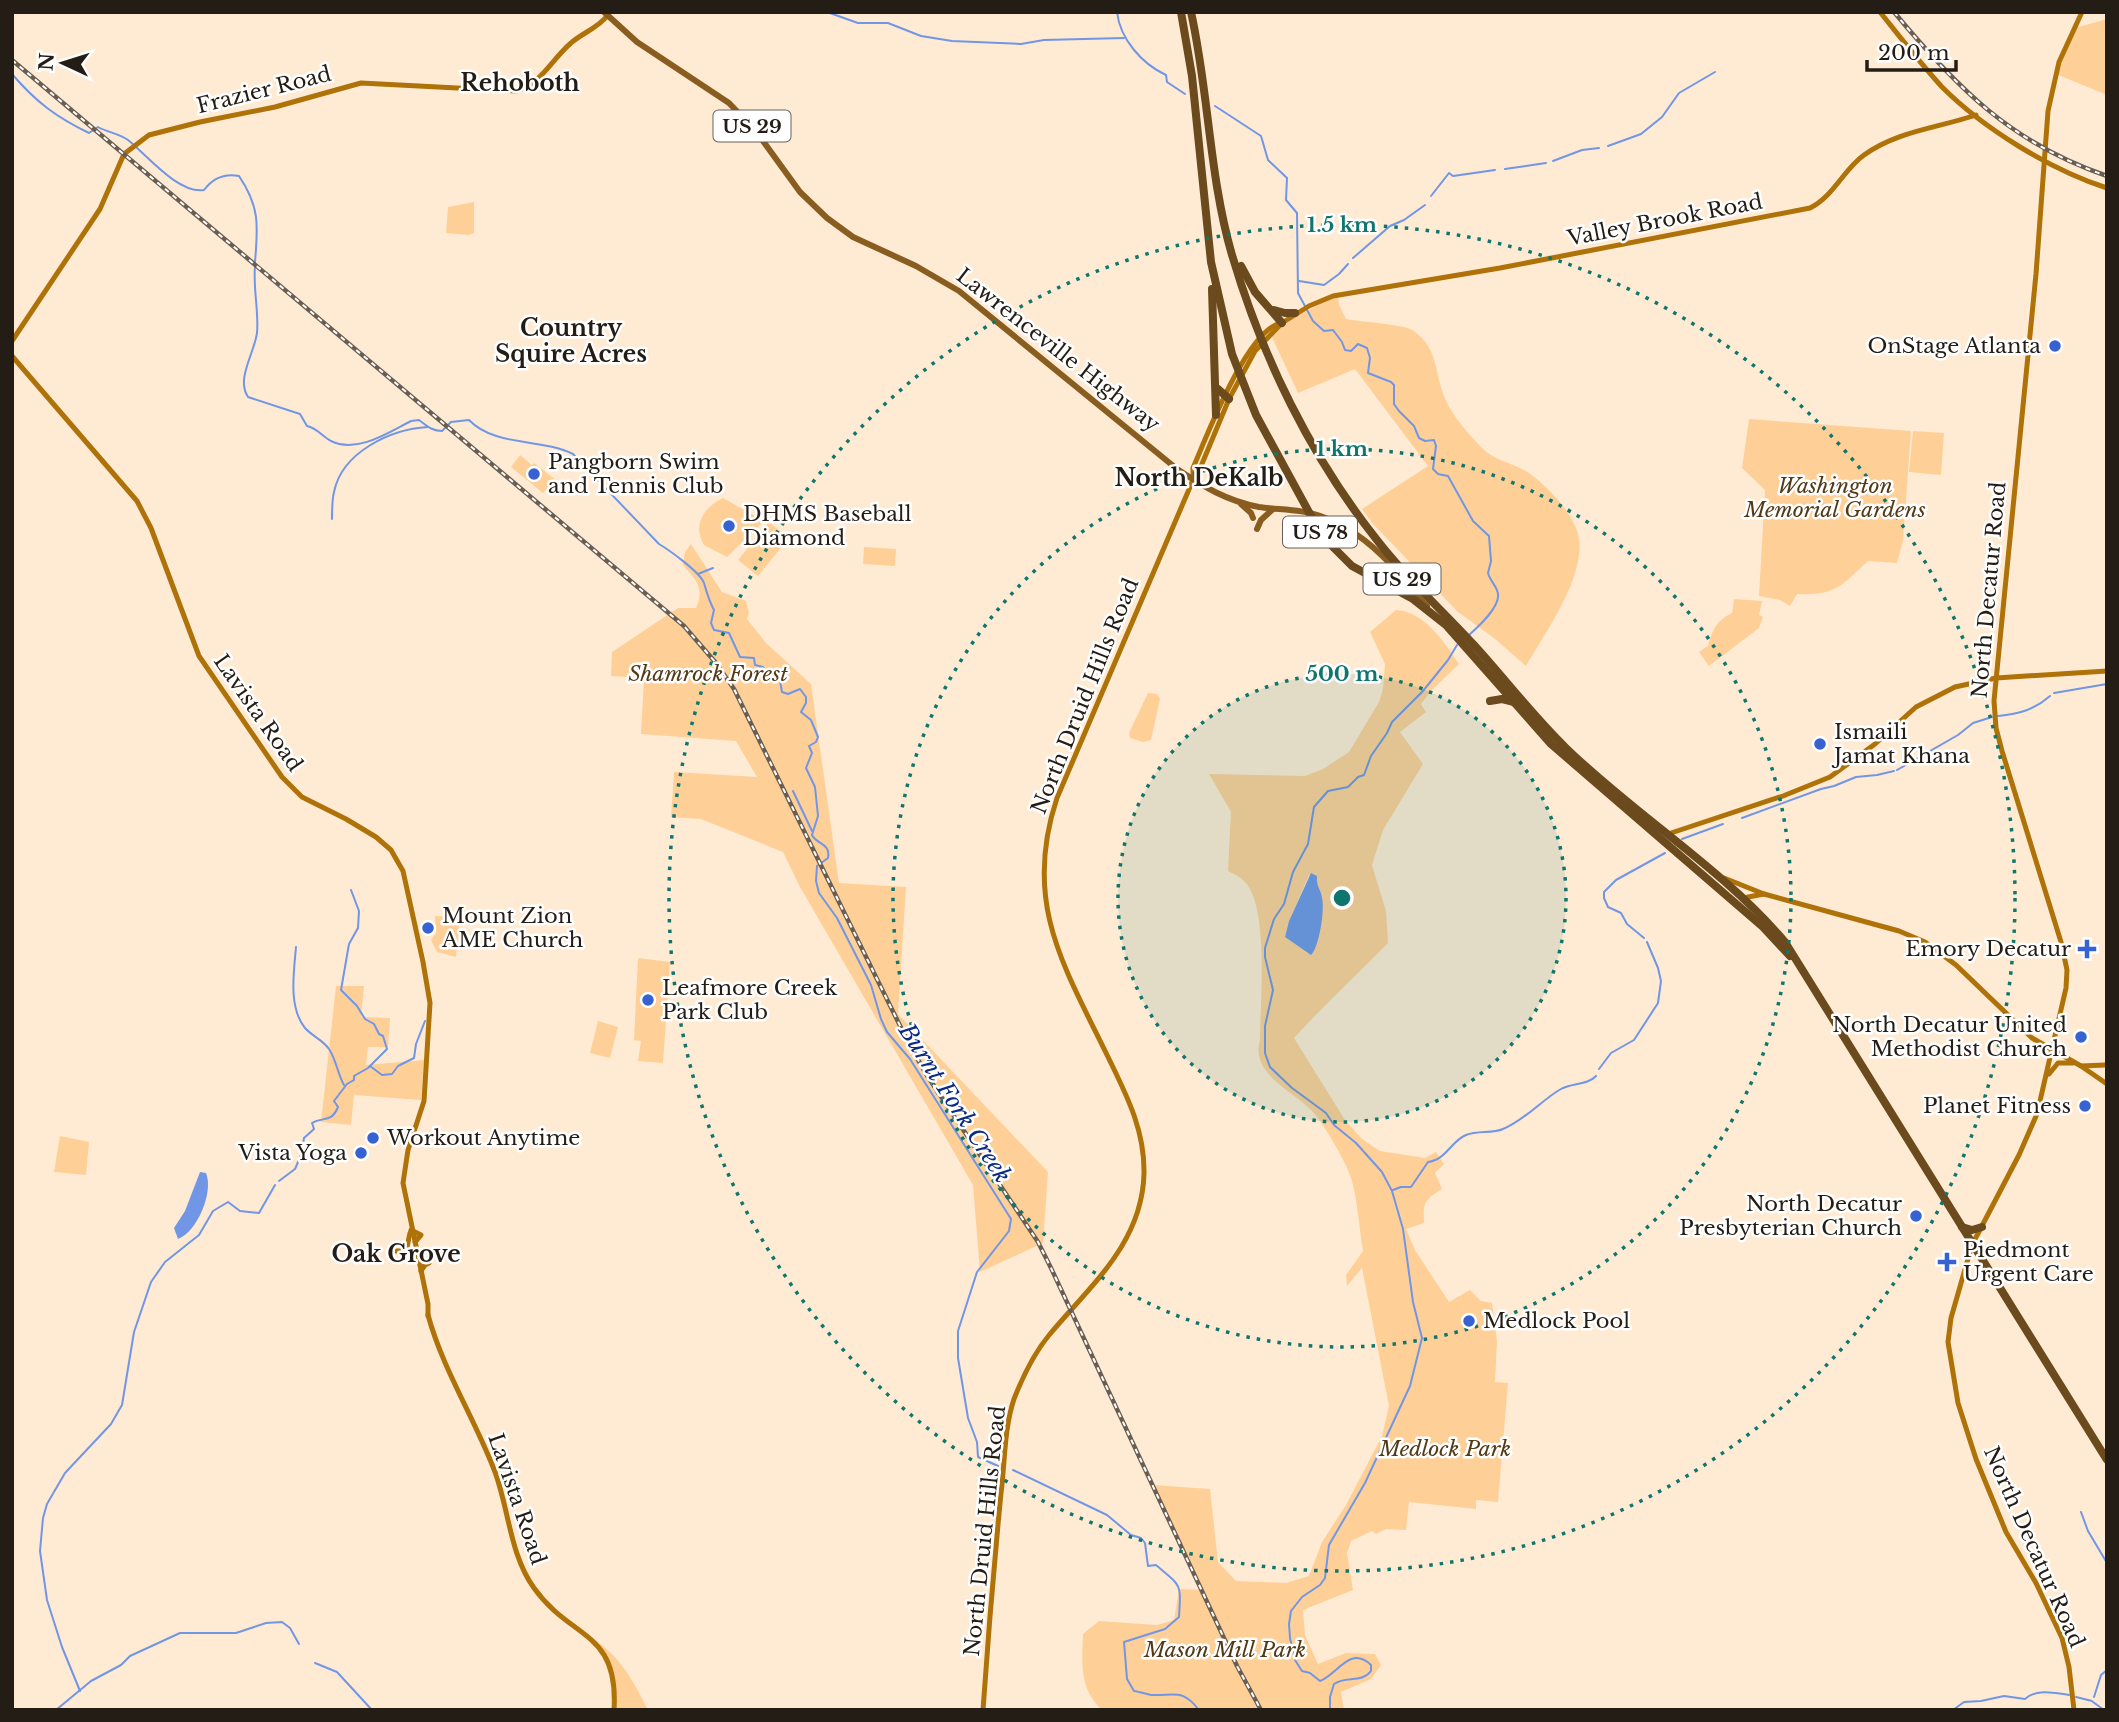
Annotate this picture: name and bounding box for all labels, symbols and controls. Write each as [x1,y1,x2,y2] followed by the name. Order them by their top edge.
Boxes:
[28,28,98,98] north arrow
[1867,28,1956,72] scale bar
[1878,40,1950,66] text: 200 m
[34,52,59,72] text: N
[194,61,334,119] street label: Frazier Road
[460,69,580,97] district label: Rehoboth
[714,110,790,142] road number: US 29
[1564,188,1765,252] street label: Valley Brook Road
[1307,212,1377,238] text: 1.5 km
[951,263,1165,438] street label: Lawrenceville Highway
[495,314,647,368] district label: Country Squire Acres
[1867,333,2041,359] place label: OnStage Atlanta
[2047,338,2063,354] marker: OnStage Atlanta
[1316,436,1368,462] text: 1 km
[548,449,723,499] place label: Pangborn Swim and Tennis Club
[1114,464,1284,492] district label: North DeKalb
[526,466,542,482] marker: Pangborn Swim and Tennis Club
[1743,473,1926,523] park label: Washington Memorial Gardens
[1967,481,2011,699] street label: North Decatur Road
[743,501,912,551] place label: DHMS Baseball Diamond
[1283,516,1357,548] road number: US 78
[721,518,737,534] marker: DHMS Baseball Diamond
[1364,564,1440,594] road number: US 29
[1026,574,1144,818] street label: North Druid Hills Road
[208,649,308,777] street label: Lavista Road
[628,661,788,687] park label: Shamrock Forest
[1305,661,1379,687] text: 500 m
[1831,719,1970,769] place label: Ismaili Jamat Khana
[1812,736,1828,752] marker: Ismaili Jamat Khana
[1330,886,1354,910] centre of rings
[441,903,583,953] place label: Mount Zion AME Church
[420,920,436,936] marker: Mount Zion AME Church
[1905,936,2071,962] place label: Emory Decatur
[2077,939,2097,959] marker: Emory Decatur
[662,975,837,1025] place label: Leafmore Creek Park Club
[640,992,656,1008] marker: Leafmore Creek Park Club
[1832,1012,2067,1062] place label: North Decatur United Methodist Church
[892,1017,1017,1188] water label: Burnt Fork Creek
[2073,1029,2089,1045] marker: North Decatur United Methodist Church
[1923,1093,2071,1119] place label: Planet Fitness
[2077,1098,2093,1114] marker: Planet Fitness
[386,1125,580,1151] place label: Workout Anytime
[365,1130,381,1146] marker: Workout Anytime
[237,1140,347,1166] place label: Vista Yoga
[353,1145,369,1161] marker: Vista Yoga
[1679,1191,1902,1241] place label: North Decatur Presbyterian Church
[1908,1208,1924,1224] marker: North Decatur Presbyterian Church
[1963,1237,2094,1287] place label: Piedmont Urgent Care
[331,1240,461,1268] district label: Oak Grove
[1937,1252,1957,1272] marker: Piedmont Urgent Care
[1483,1308,1630,1334] place label: Medlock Pool
[1461,1313,1477,1329] marker: Medlock Pool
[959,1404,1011,1658] street label: North Druid Hills Road
[482,1430,552,1568] street label: Lavista Road
[1378,1436,1511,1462] park label: Medlock Park
[1978,1442,2090,1652] street label: North Decatur Road
[1143,1637,1306,1663] park label: Mason Mill Park

